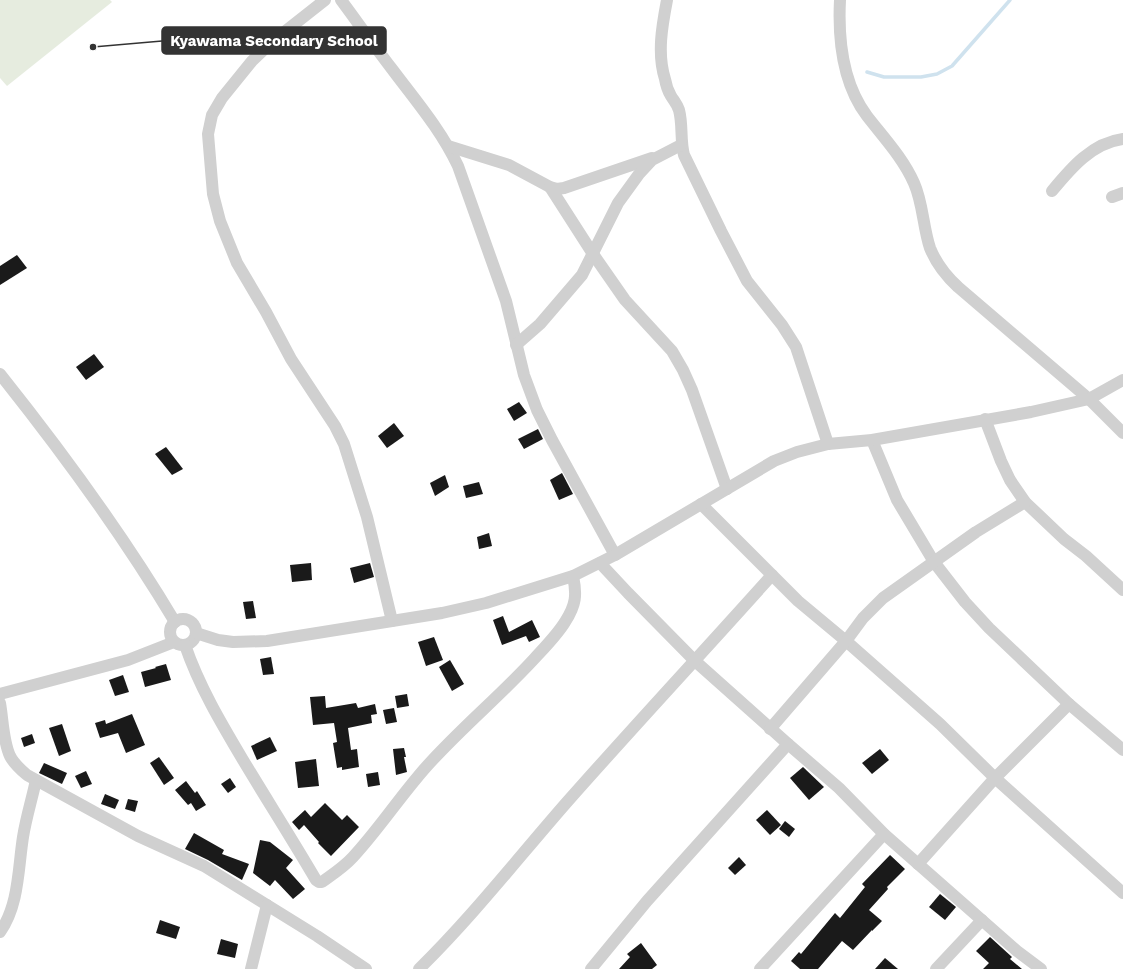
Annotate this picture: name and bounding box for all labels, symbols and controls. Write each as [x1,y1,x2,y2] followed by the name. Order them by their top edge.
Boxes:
[162,27,386,54] callout: Kyawama Secondary School
[170,32,378,50] text: Kyawama Secondary School

